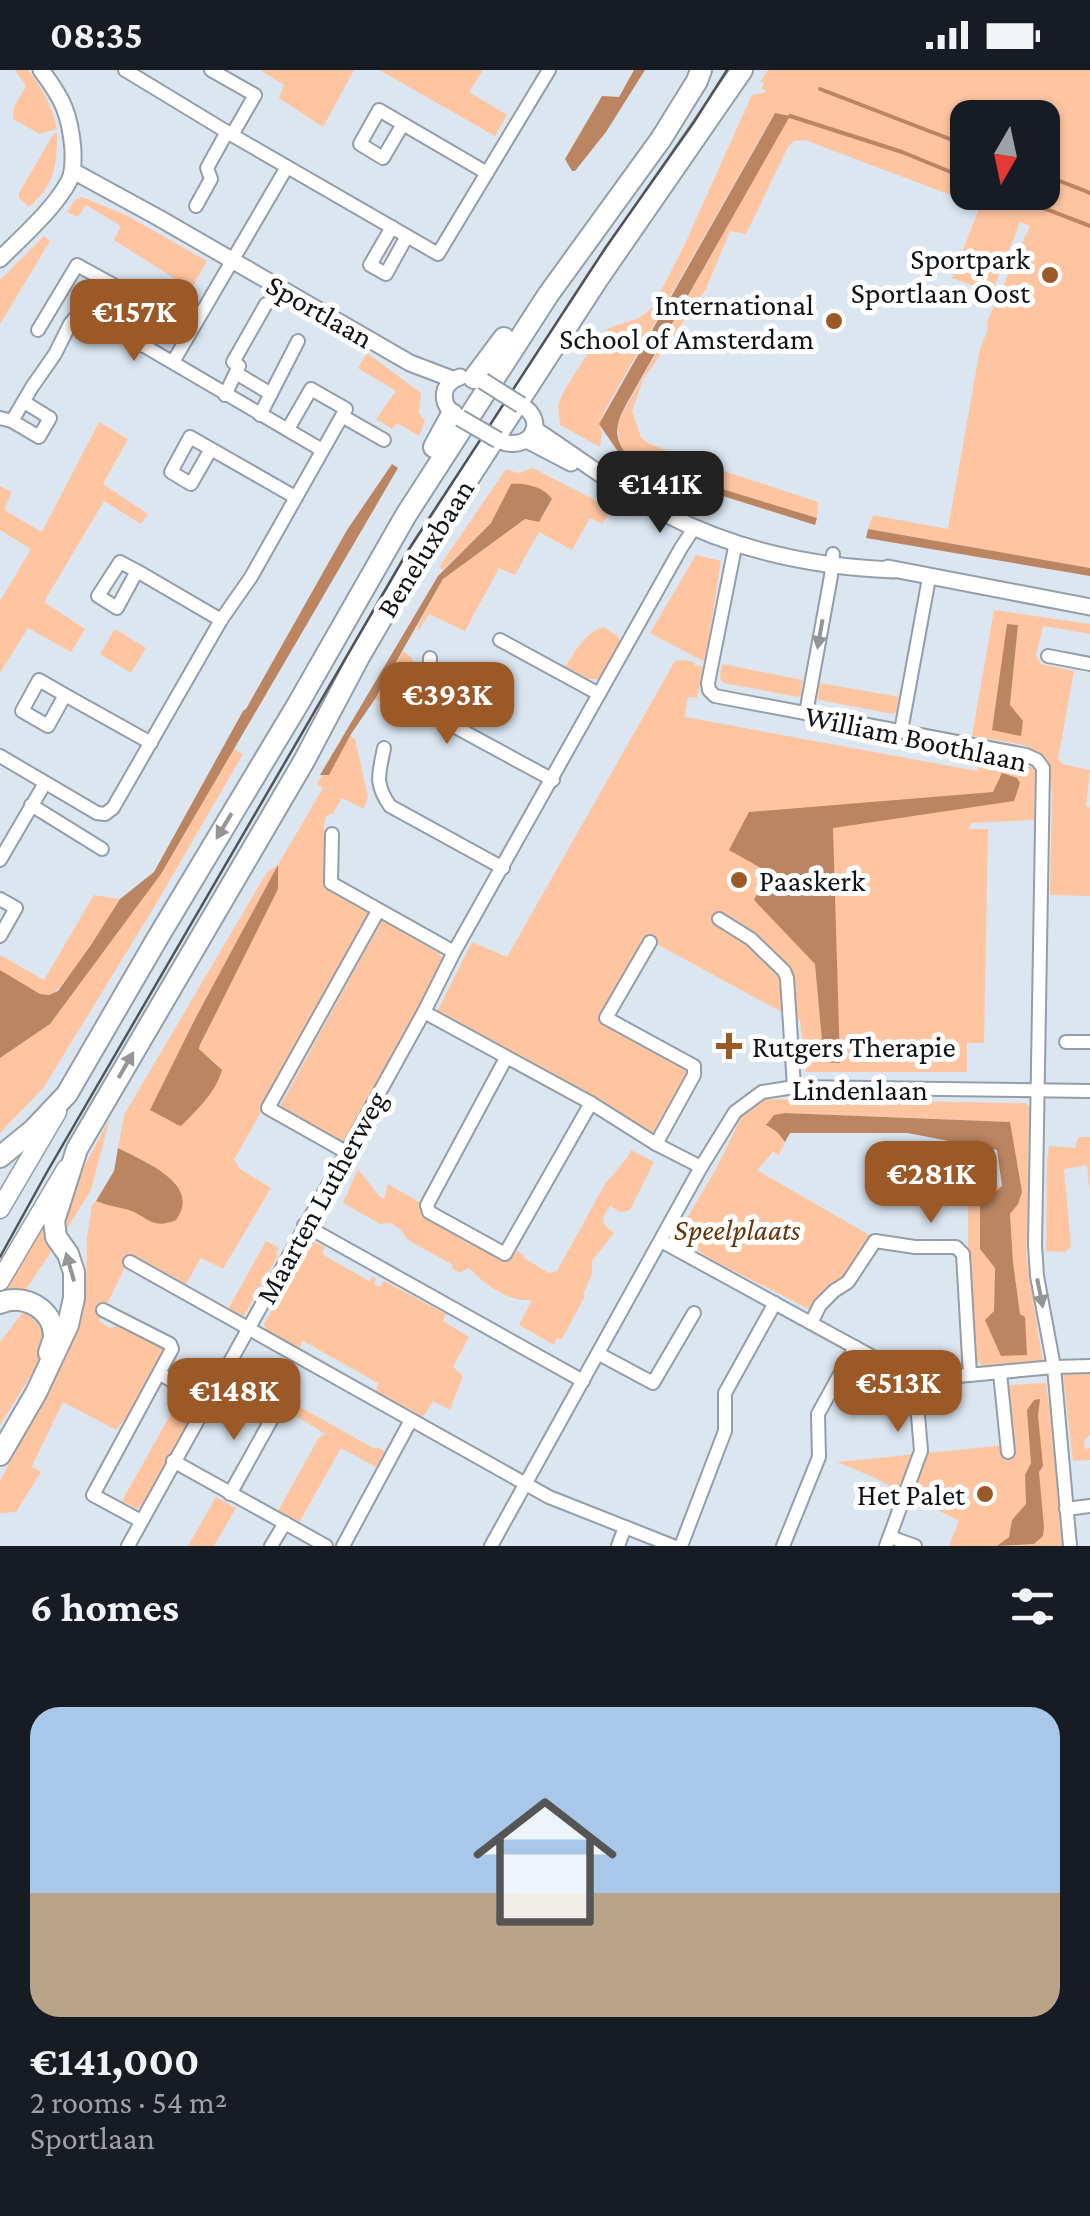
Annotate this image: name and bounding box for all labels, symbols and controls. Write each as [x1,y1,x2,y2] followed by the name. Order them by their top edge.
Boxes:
[50,14,143,56] text: 08:35
[950,100,1060,210] north arrow
[950,100,1060,210] map controls
[851,242,1031,310] place label: Sportpark Sportlaan Oost
[1039,264,1061,286] marker: Sportpark Sportlaan Oost
[261,267,379,355] street label: Sportlaan
[64,279,204,364] pin: €157K
[559,288,814,355] place label: International School of Amsterdam
[92,293,176,329] text: €157K
[823,310,845,332] marker: International School of Amsterdam
[590,451,730,536] pin: €141K
[619,465,701,501] text: €141K
[370,473,480,623] street label: Beneluxbaan
[812,618,828,649] one-way arrow
[377,662,517,747] pin: €393K
[402,676,492,712] text: €393K
[802,698,1030,778] street label: William Boothlaan
[216,812,233,840] one-way arrow
[759,864,866,897] place label: Paaskerk
[728,869,750,891] marker: Paaskerk
[752,1030,956,1064] place label: Rutgers Therapie
[716,1033,742,1059] marker: Rutgers Therapie
[117,1051,135,1079] one-way arrow
[792,1073,928,1106] street label: Lindenlaan
[249,1085,394,1310] street label: Maarten Lutherweg
[861,1141,1001,1226] pin: €281K
[887,1155,975,1191] text: €281K
[674,1213,801,1247] park label: Speelplaats
[61,1251,77,1282] one-way arrow
[1033,1278,1048,1309] one-way arrow
[828,1350,968,1435] pin: €513K
[164,1358,304,1443] pin: €148K
[856,1364,940,1400] text: €513K
[189,1372,279,1408] text: €148K
[857,1478,966,1511] place label: Het Palet
[974,1483,996,1505] marker: Het Palet
[1005,1579,1060,1634] icon: filters
[30,1583,179,1630] text: 6 homes
[455,1772,635,1952] icon: home
[30,2037,200,2084] text: €141,000
[30,2084,227,2120] text: 2 rooms · 54 m²
[30,2120,155,2156] text: Sportlaan

